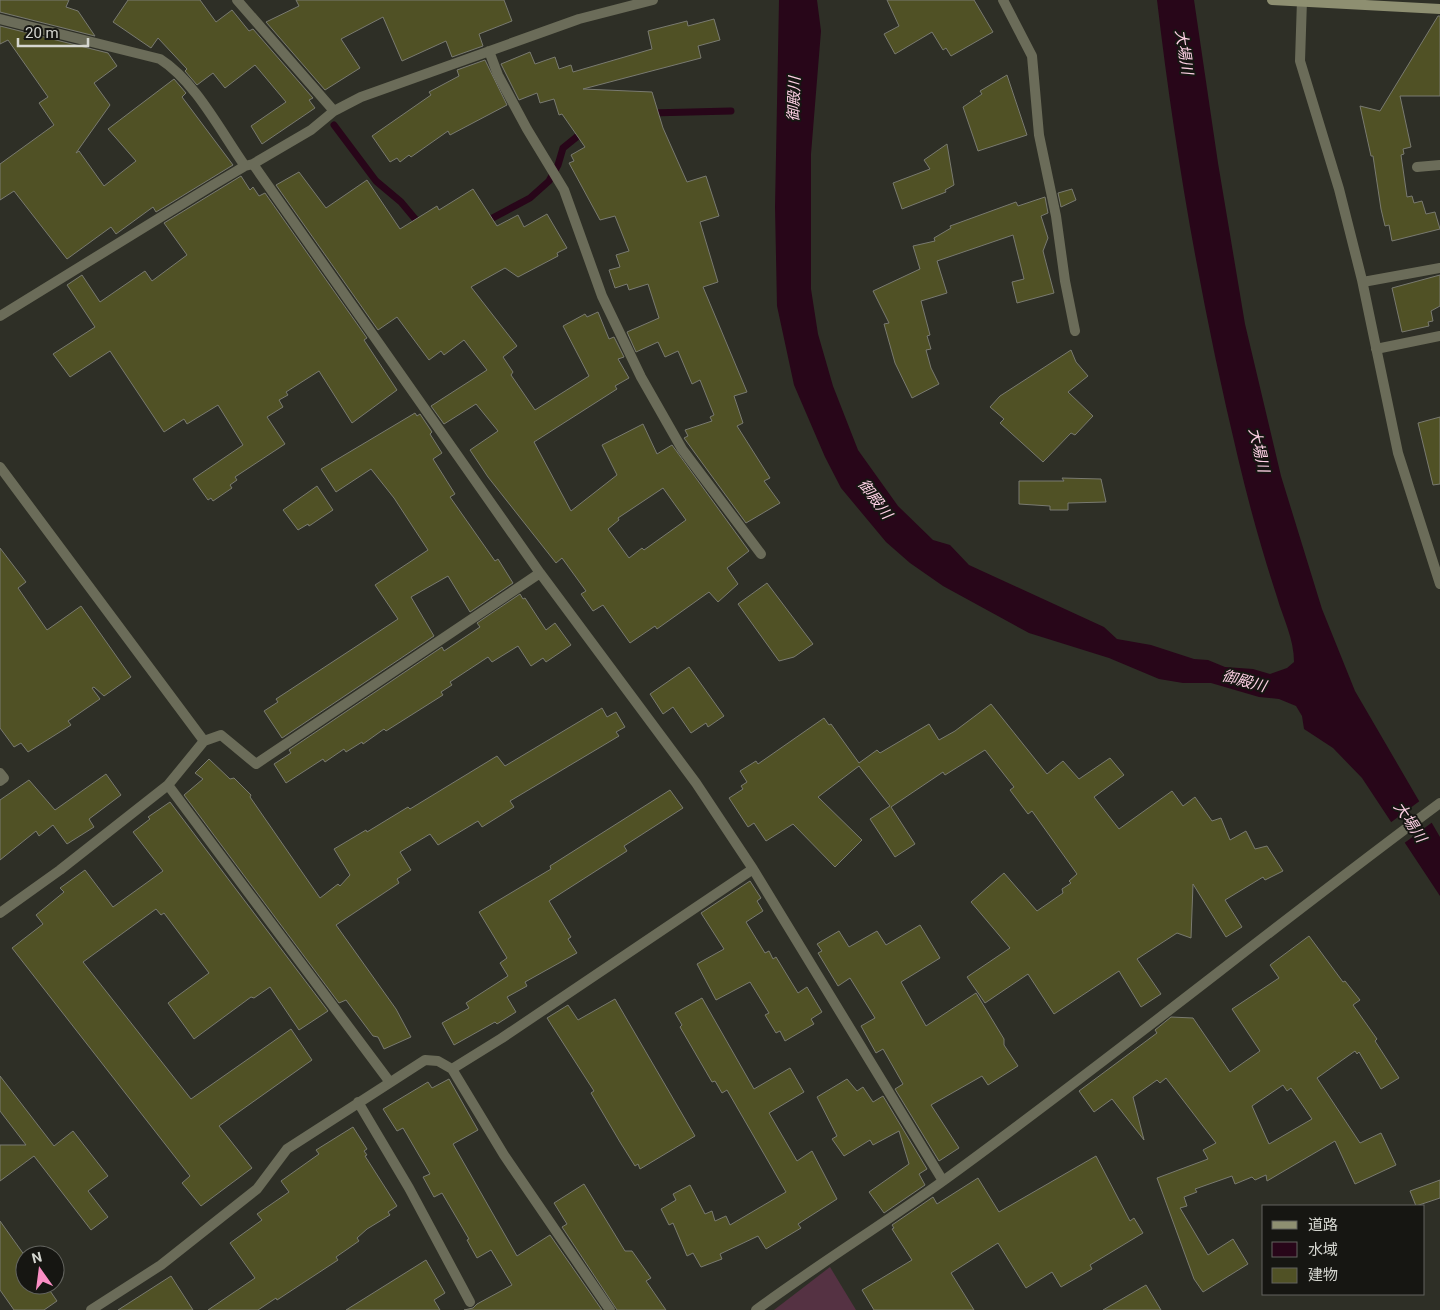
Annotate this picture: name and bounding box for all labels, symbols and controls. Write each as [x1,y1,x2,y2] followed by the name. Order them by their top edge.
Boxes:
[18,15,88,47] scale bar
[25,24,59,42] text: 20 m
[1172,28,1197,78] water label: 大場川
[784,74,804,122] water label: 御殿川
[1245,426,1273,476] water label: 大場川
[854,476,897,524] water label: 御殿川
[1220,666,1270,696] water label: 御殿川
[1390,798,1431,847] water label: 大場川
[1262,1205,1425,1295] legend
[1308,1216,1338,1234] text: 道路
[1308,1241,1338,1259] text: 水域
[15,1245,65,1295] north arrow
[30,1248,44,1266] text: N
[1308,1266,1338,1284] text: 建物

